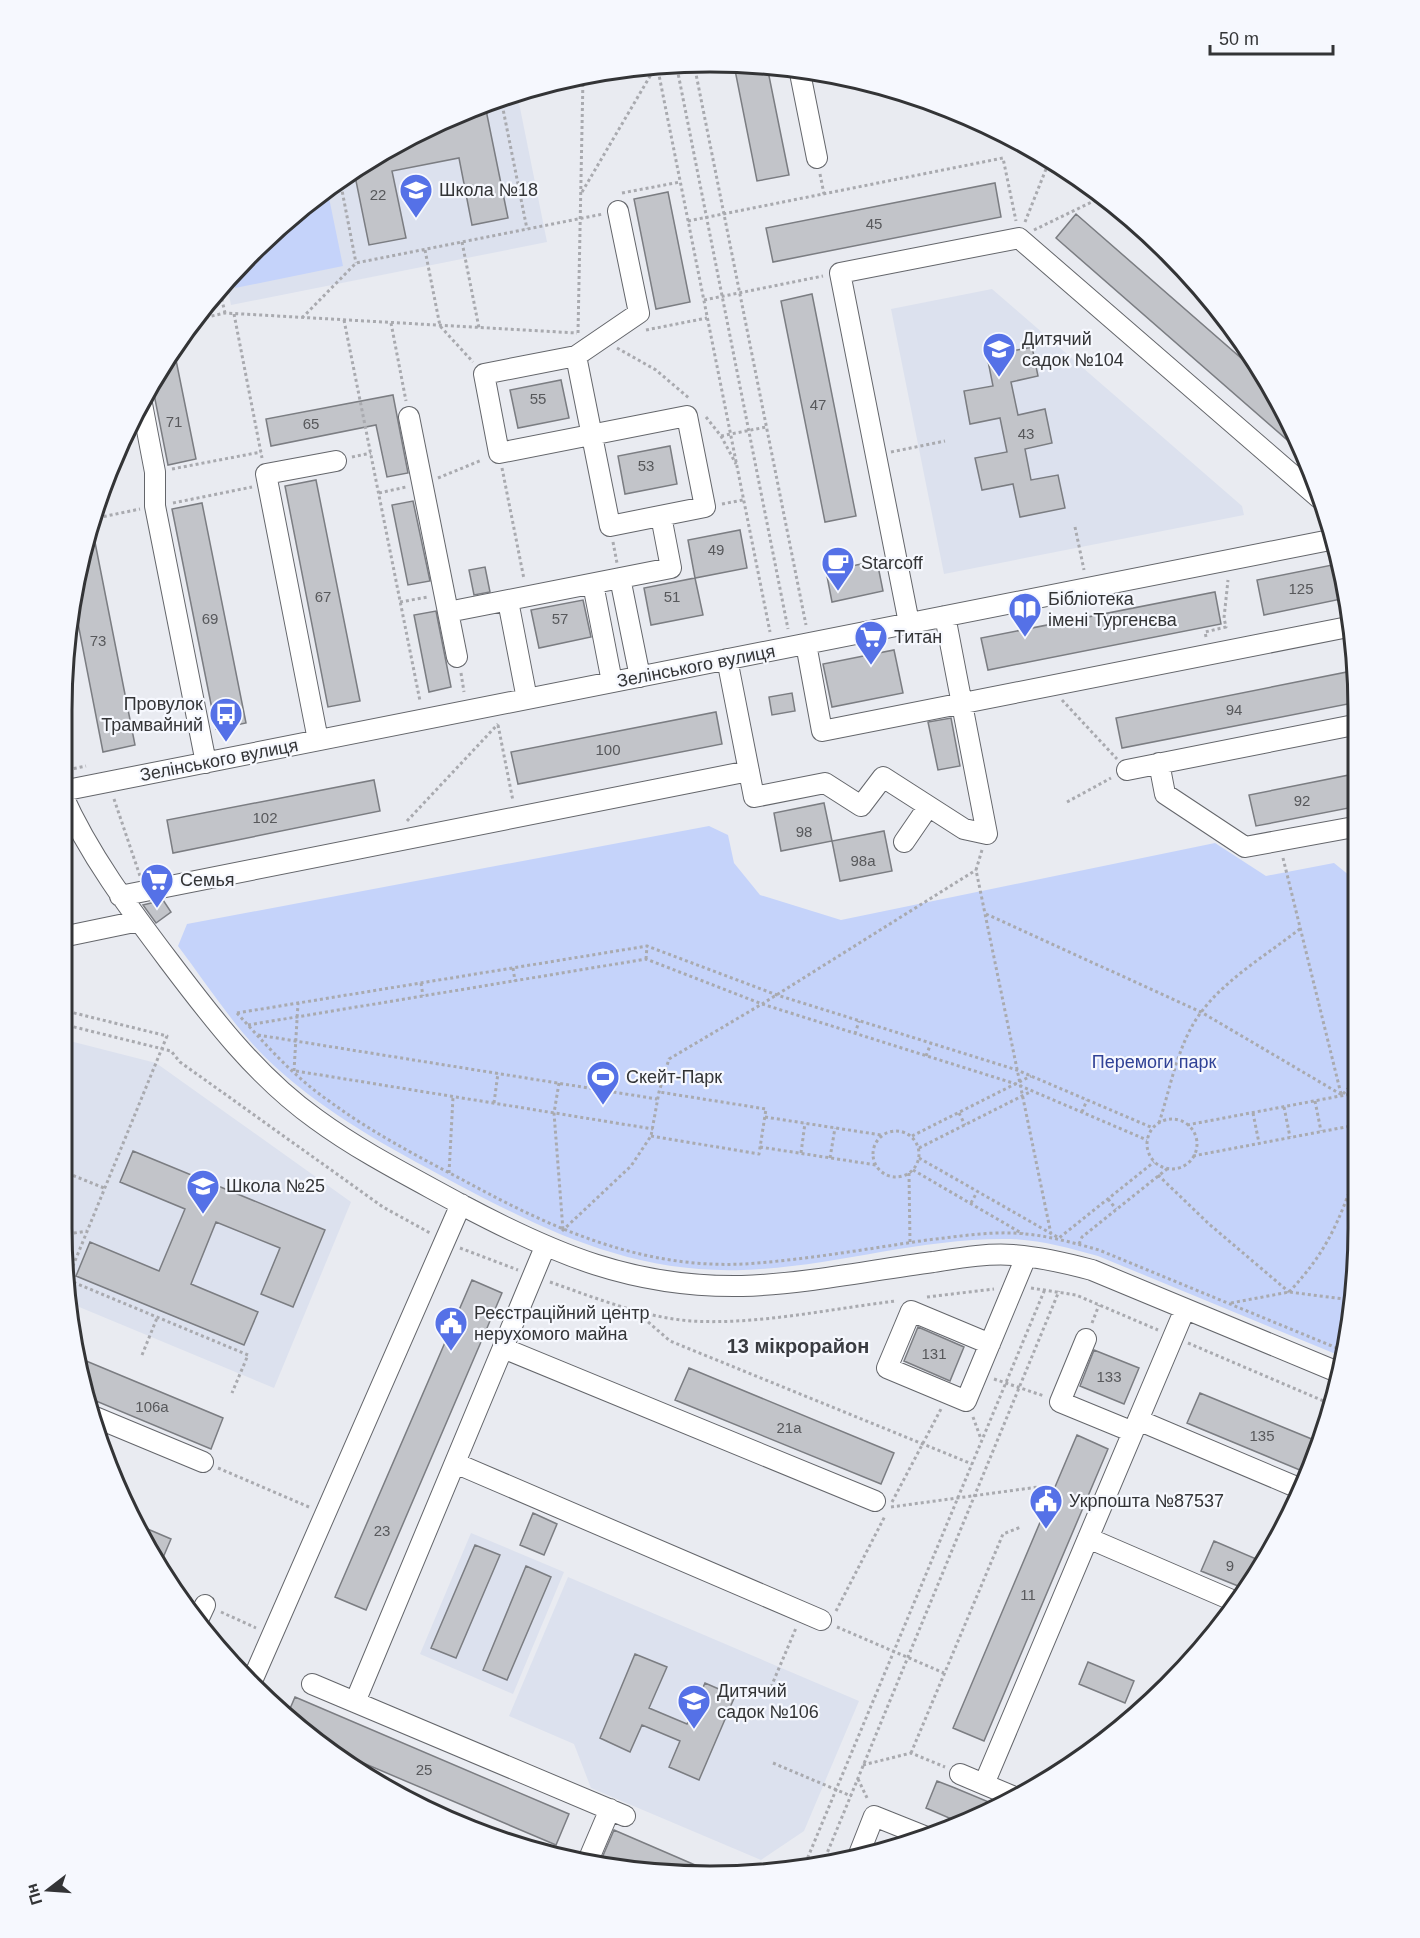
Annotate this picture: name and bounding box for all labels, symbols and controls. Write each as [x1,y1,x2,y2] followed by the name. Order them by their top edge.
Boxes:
[1210,18,1333,56] scale bar
[1219,29,1259,49] text: 50 m
[398,172,434,219] school or university icon: Школа №18
[439,180,538,200] place label: Школа №18
[370,186,386,203] house number: 22
[866,215,882,232] house number: 45
[1022,329,1124,370] place label: Дитячий садок №104
[981,331,1017,378] school or university icon: Дитячий садок №104
[530,390,546,407] house number: 55
[810,396,826,413] house number: 47
[166,413,182,430] house number: 71
[303,415,319,432] house number: 65
[1018,425,1034,442] house number: 43
[638,457,654,474] house number: 53
[708,541,724,558] house number: 49
[820,545,856,592] cafe icon: Starcoff
[861,553,924,573] place label: Starcoff
[1288,580,1314,597] house number: 125
[315,588,331,605] house number: 67
[664,588,680,605] house number: 51
[1048,589,1178,630] place label: Бібліотека імені Тургенєва
[1007,591,1043,638] library icon: Бібліотека імені Тургенєва
[202,610,218,627] house number: 69
[552,610,568,627] house number: 57
[853,619,889,666] supermarket icon: Титан
[894,627,942,647] place label: Титан
[90,632,106,649] house number: 73
[615,641,777,691] street label: Зелінського вулиця
[101,694,203,735] place label: Провулок Трамвайний
[208,696,244,743] bus stop icon: Провулок Трамвайний
[1226,701,1242,718] house number: 94
[138,735,300,785] street label: Зелінського вулиця
[595,741,621,758] house number: 100
[1294,792,1310,809] house number: 92
[252,809,278,826] house number: 102
[796,823,812,840] house number: 98
[850,852,876,869] house number: 98а
[139,862,175,909] supermarket icon: Семья
[180,870,235,890] place label: Семья
[1092,1052,1216,1072] park label: Перемоги парк
[585,1059,621,1106] sports icon: Скейт-Парк
[626,1067,722,1087] place label: Скейт-Парк
[185,1168,221,1215] school or university icon: Школа №25
[226,1176,325,1196] place label: Школа №25
[474,1303,649,1344] place label: Реєстраційний центр нерухомого майна
[433,1305,469,1352] public building icon: Реєстраційний центр нерухомого майна
[727,1335,869,1357] district label: 13 мікрорайон
[921,1345,947,1362] house number: 131
[1096,1368,1122,1385] house number: 133
[135,1398,169,1415] house number: 106а
[776,1419,802,1436] house number: 21а
[1249,1427,1275,1444] house number: 135
[1028,1483,1064,1530] public building icon: Укрпошта №87537
[1069,1491,1224,1511] place label: Укрпошта №87537
[374,1522,390,1539] house number: 23
[1226,1557,1234,1574] house number: 9
[1020,1586,1036,1603] house number: 11
[717,1681,819,1722] place label: Дитячий садок №106
[676,1683,712,1730] school or university icon: Дитячий садок №106
[416,1761,432,1778] house number: 25
[18,1860,78,1920] north arrow
[23,1882,45,1907] text: Пн

